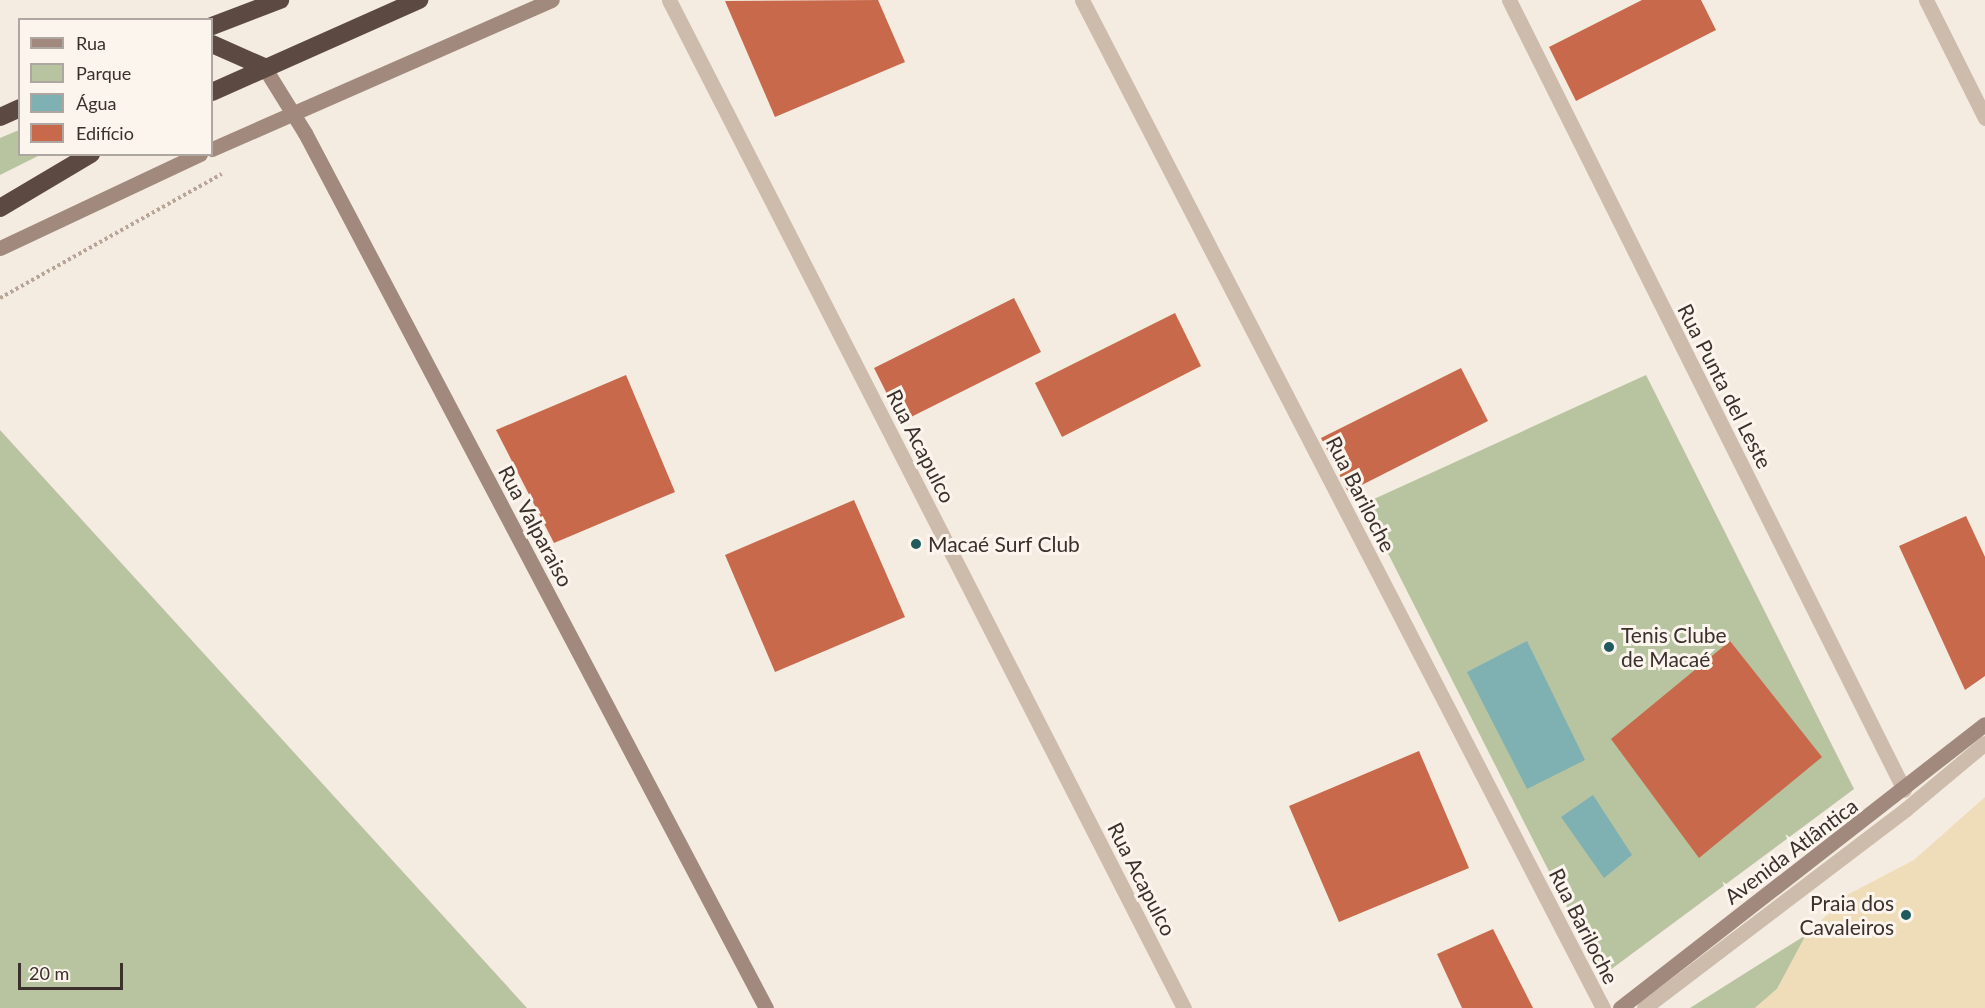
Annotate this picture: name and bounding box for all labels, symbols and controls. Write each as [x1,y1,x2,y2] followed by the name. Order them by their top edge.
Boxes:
[18,18,213,156] legend
[76,32,106,54] text: Rua
[76,62,131,84] text: Parque
[76,92,117,114] text: Água
[76,122,134,144] text: Edifício
[1673,299,1777,473] street label: Rua Punta del Leste
[881,385,961,507] street label: Rua Acapulco
[1321,432,1401,556] street label: Rua Bariloche
[493,461,579,591] street label: Rua Valparaiso
[928,531,1080,557] place label: Macaé Surf Club
[909,537,923,551] marker: Macaé Surf Club
[1621,622,1727,672] place label: Tenis Clube de Macaé
[1602,640,1616,654] marker: Tenis Clube de Macaé
[1719,793,1863,909] street label: Avenida Atlântica
[1102,818,1182,940] street label: Rua Acapulco
[1544,864,1624,988] street label: Rua Bariloche
[1799,890,1894,940] place label: Praia dos Cavaleiros
[1899,908,1913,922] marker: Praia dos Cavaleiros
[21,951,126,989] scale bar
[29,962,69,984] text: 20 m

